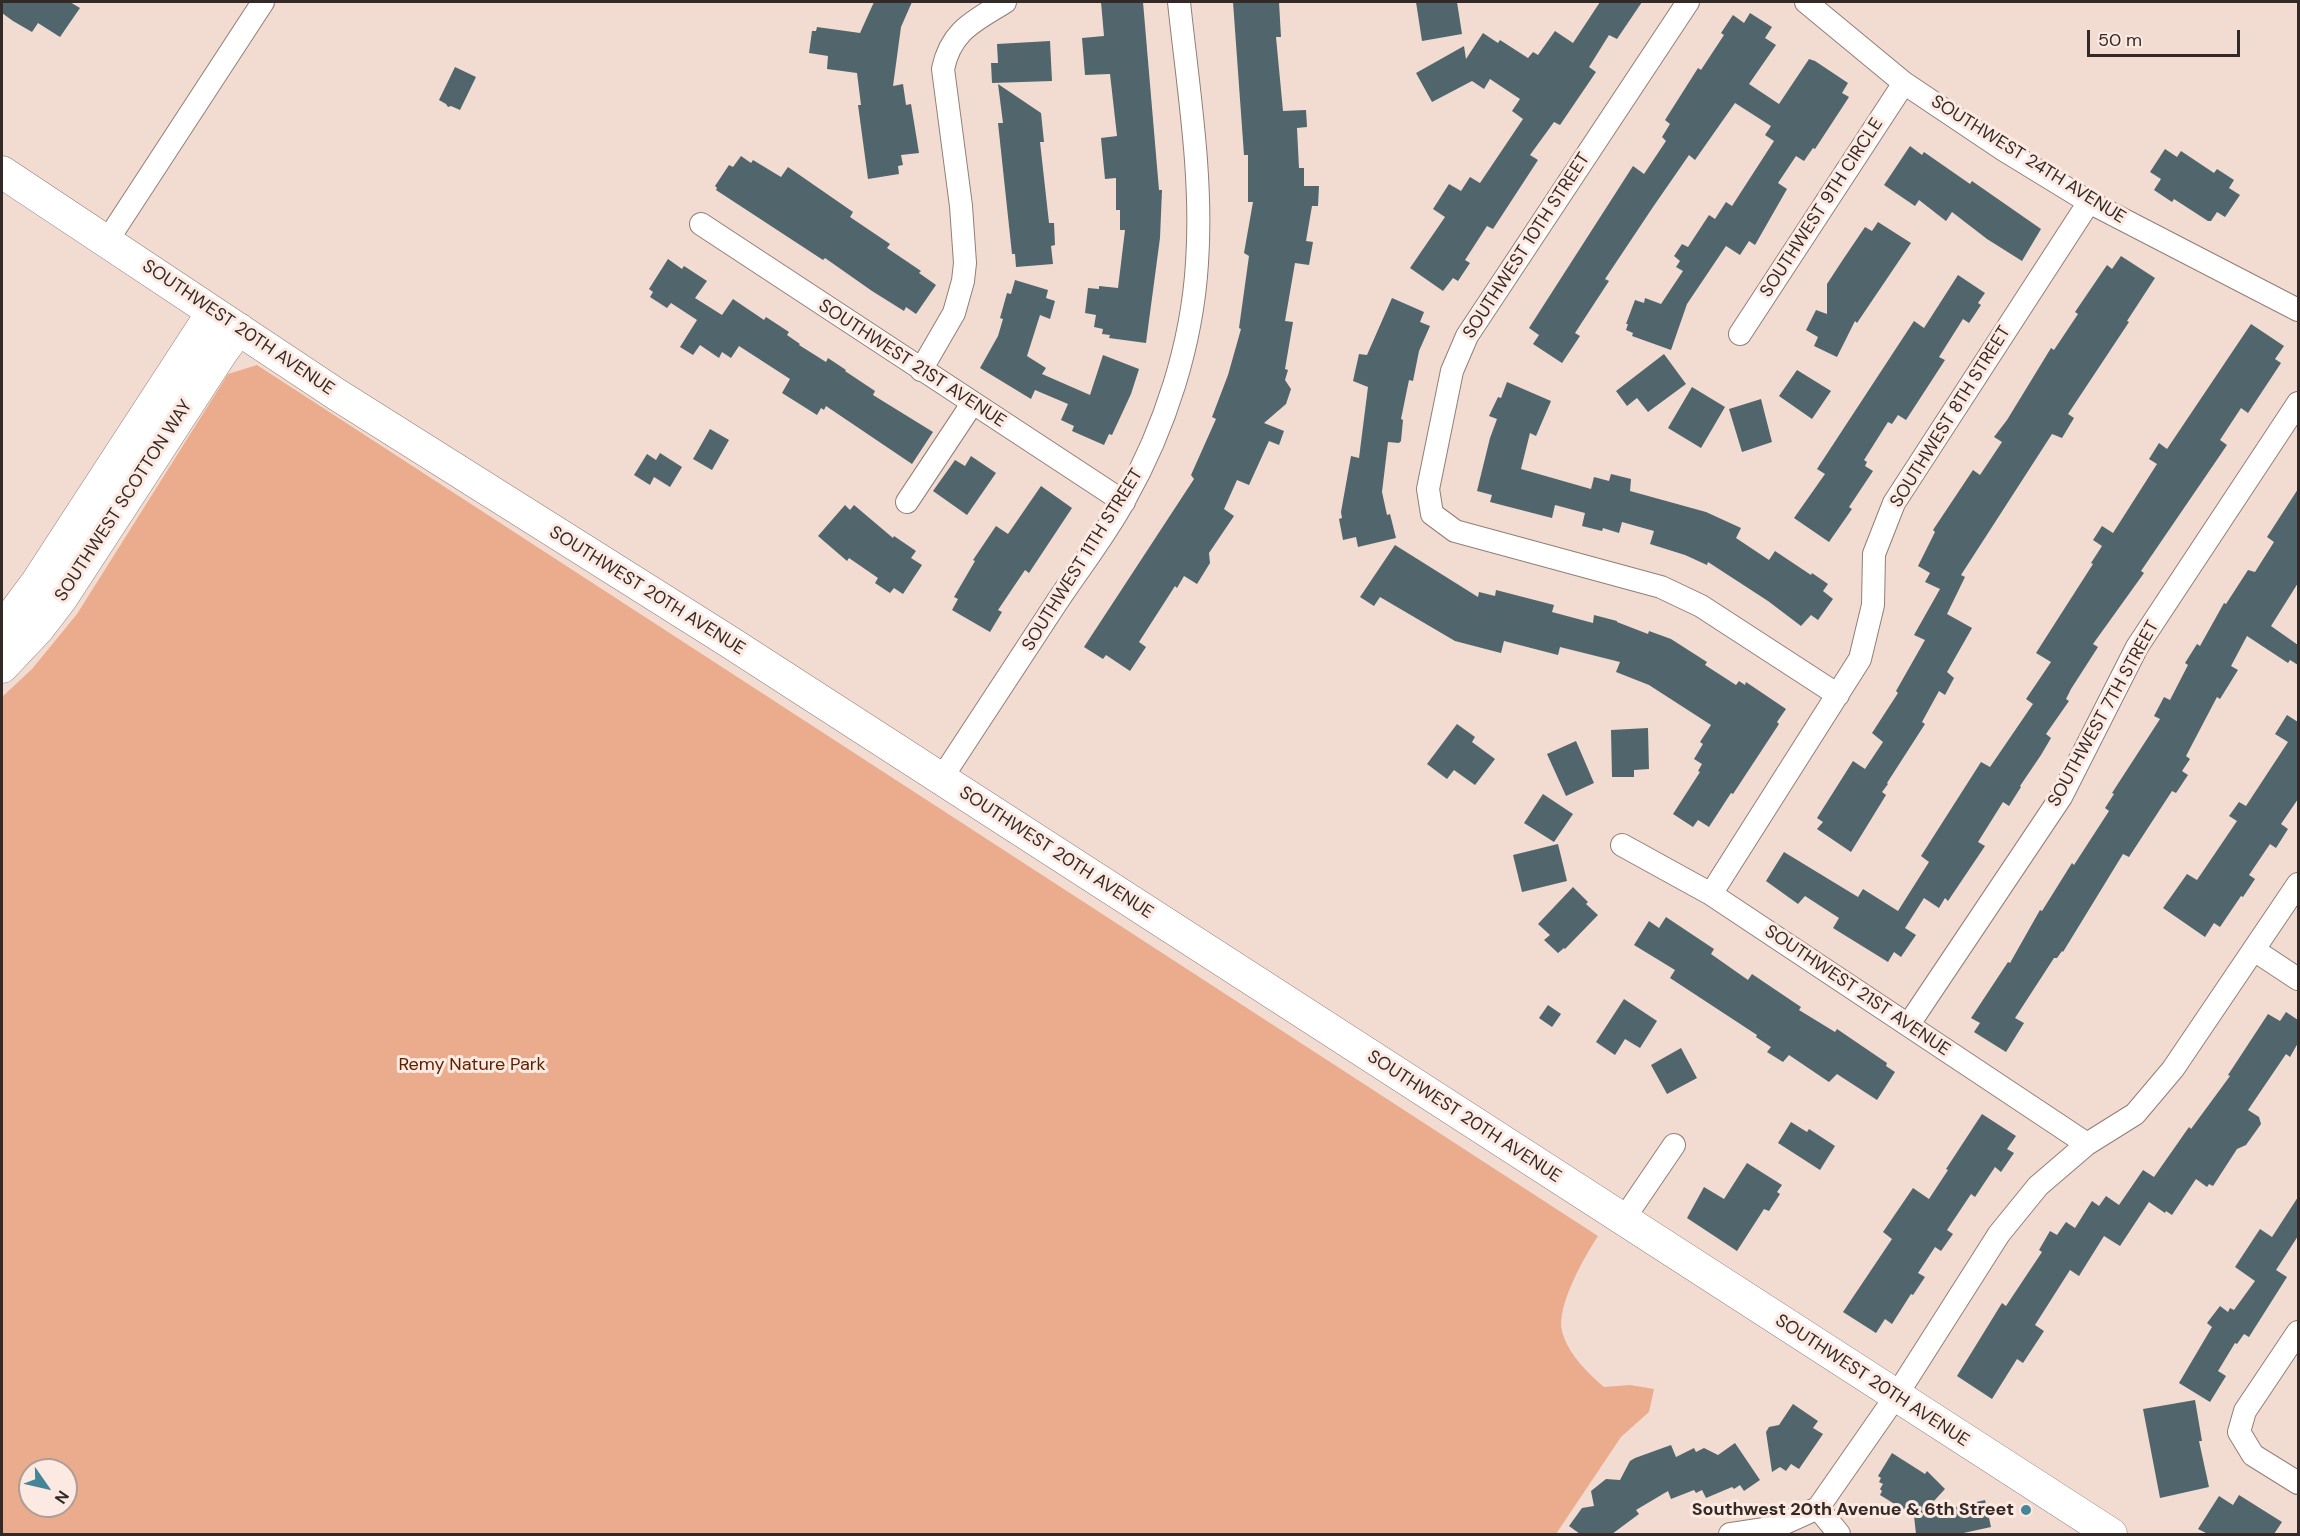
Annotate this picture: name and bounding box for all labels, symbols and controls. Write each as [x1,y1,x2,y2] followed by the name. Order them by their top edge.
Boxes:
[2090,18,2243,56] scale bar
[2098,28,2142,52] text: 50 m
[1927,91,2129,229] street label: SOUTHWEST 24TH AVENUE
[1756,114,1888,302] street label: SOUTHWEST 9TH CIRCLE
[1459,149,1595,343] street label: SOUTHWEST 10TH STREET
[138,256,338,400] street label: SOUTHWEST 20TH AVENUE
[814,295,1010,433] street label: SOUTHWEST 21ST AVENUE
[1886,322,2016,512] street label: SOUTHWEST 8TH STREET
[51,396,197,606] street label: SOUTHWEST SCOTTON WAY
[1018,465,1148,655] street label: SOUTHWEST 11TH STREET
[545,522,749,660] street label: SOUTHWEST 20TH AVENUE
[2044,617,2164,811] street label: SOUTHWEST 7TH STREET
[955,782,1157,924] street label: SOUTHWEST 20TH AVENUE
[1760,921,1954,1061] street label: SOUTHWEST 21ST AVENUE
[1363,1046,1565,1188] street label: SOUTHWEST 20TH AVENUE
[398,1054,546,1076] park label: Remy Nature Park
[1771,1310,1973,1452] street label: SOUTHWEST 20TH AVENUE
[18,1458,78,1518] north arrow
[50,1487,74,1508] text: N
[1692,1499,2014,1521] place label: Southwest 20th Avenue & 6th Street
[2019,1503,2033,1517] marker: Southwest 20th Avenue & 6th Street

